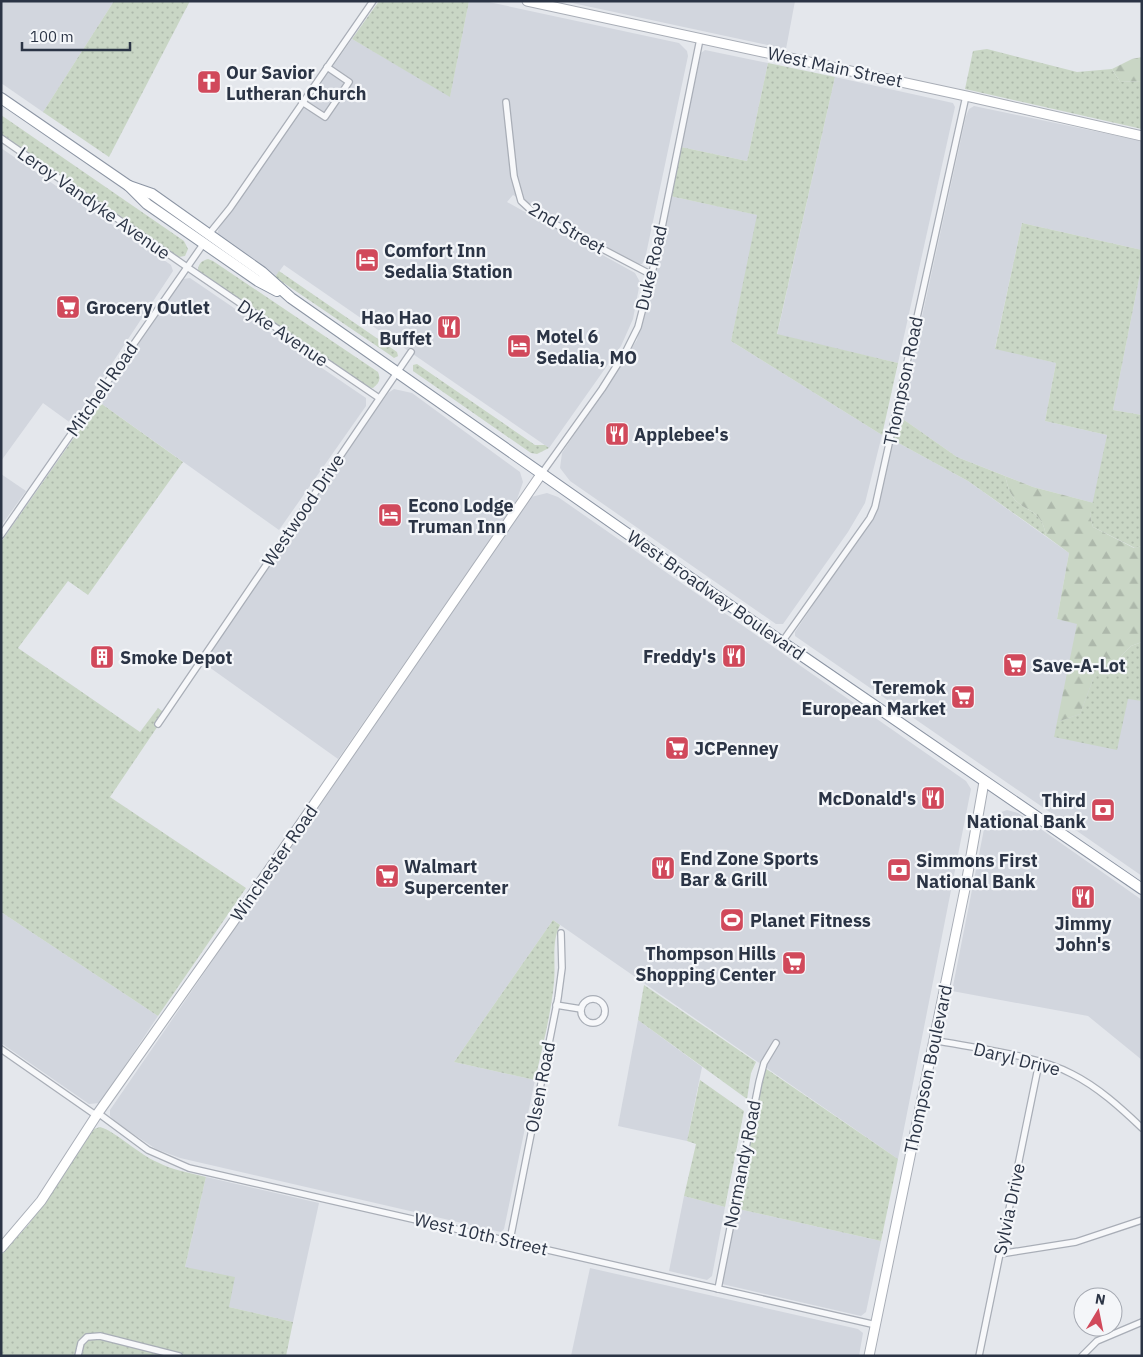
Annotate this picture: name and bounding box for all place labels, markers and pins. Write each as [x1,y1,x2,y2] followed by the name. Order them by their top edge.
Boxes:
[226,61,367,105] place label: Our Savior Lutheran Church
[196,69,222,95] church icon: Our Savior Lutheran Church
[384,239,513,283] place label: Comfort Inn Sedalia Station
[354,247,380,273] hotel icon: Comfort Inn Sedalia Station
[55,294,81,320] supermarket icon: Grocery Outlet
[86,296,210,319] place label: Grocery Outlet
[361,306,432,350] place label: Hao Hao Buffet
[436,314,462,340] restaurant icon: Hao Hao Buffet
[536,325,637,369] place label: Motel 6 Sedalia, MO
[506,333,532,359] hotel icon: Motel 6 Sedalia, MO
[604,421,630,447] restaurant icon: Applebee's
[634,423,729,446] place label: Applebee's
[408,494,514,538] place label: Econo Lodge Truman Inn
[377,502,403,528] hotel icon: Econo Lodge Truman Inn
[721,643,747,669] restaurant icon: Freddy's
[89,644,115,670] building icon: Smoke Depot
[643,645,716,668] place label: Freddy's
[120,646,232,669] place label: Smoke Depot
[1002,652,1028,678] supermarket icon: Save-A-Lot
[1032,654,1126,677] place label: Save-A-Lot
[802,676,947,720] place label: Teremok European Market
[950,684,976,710] supermarket icon: Teremok European Market
[664,735,690,761] supermarket icon: JCPenney
[694,737,779,760] place label: JCPenney
[920,785,946,811] restaurant icon: McDonald's
[818,787,916,810] place label: McDonald's
[967,789,1087,833] place label: Third National Bank
[1090,797,1116,823] bank icon: Third National Bank
[680,847,819,891] place label: End Zone Sports Bar & Grill
[916,849,1038,893] place label: Simmons First National Bank
[404,855,508,899] place label: Walmart Supercenter
[650,855,676,881] restaurant icon: End Zone Sports Bar & Grill
[886,857,912,883] bank icon: Simmons First National Bank
[374,863,400,889] supermarket icon: Walmart Supercenter
[1070,884,1096,910] restaurant icon: Jimmy John's
[719,907,745,933] sports icon: Planet Fitness
[750,909,871,932] place label: Planet Fitness
[1055,912,1112,956] place label: Jimmy John's
[635,942,776,986] place label: Thompson Hills Shopping Center
[781,950,807,976] supermarket icon: Thompson Hills Shopping Center

